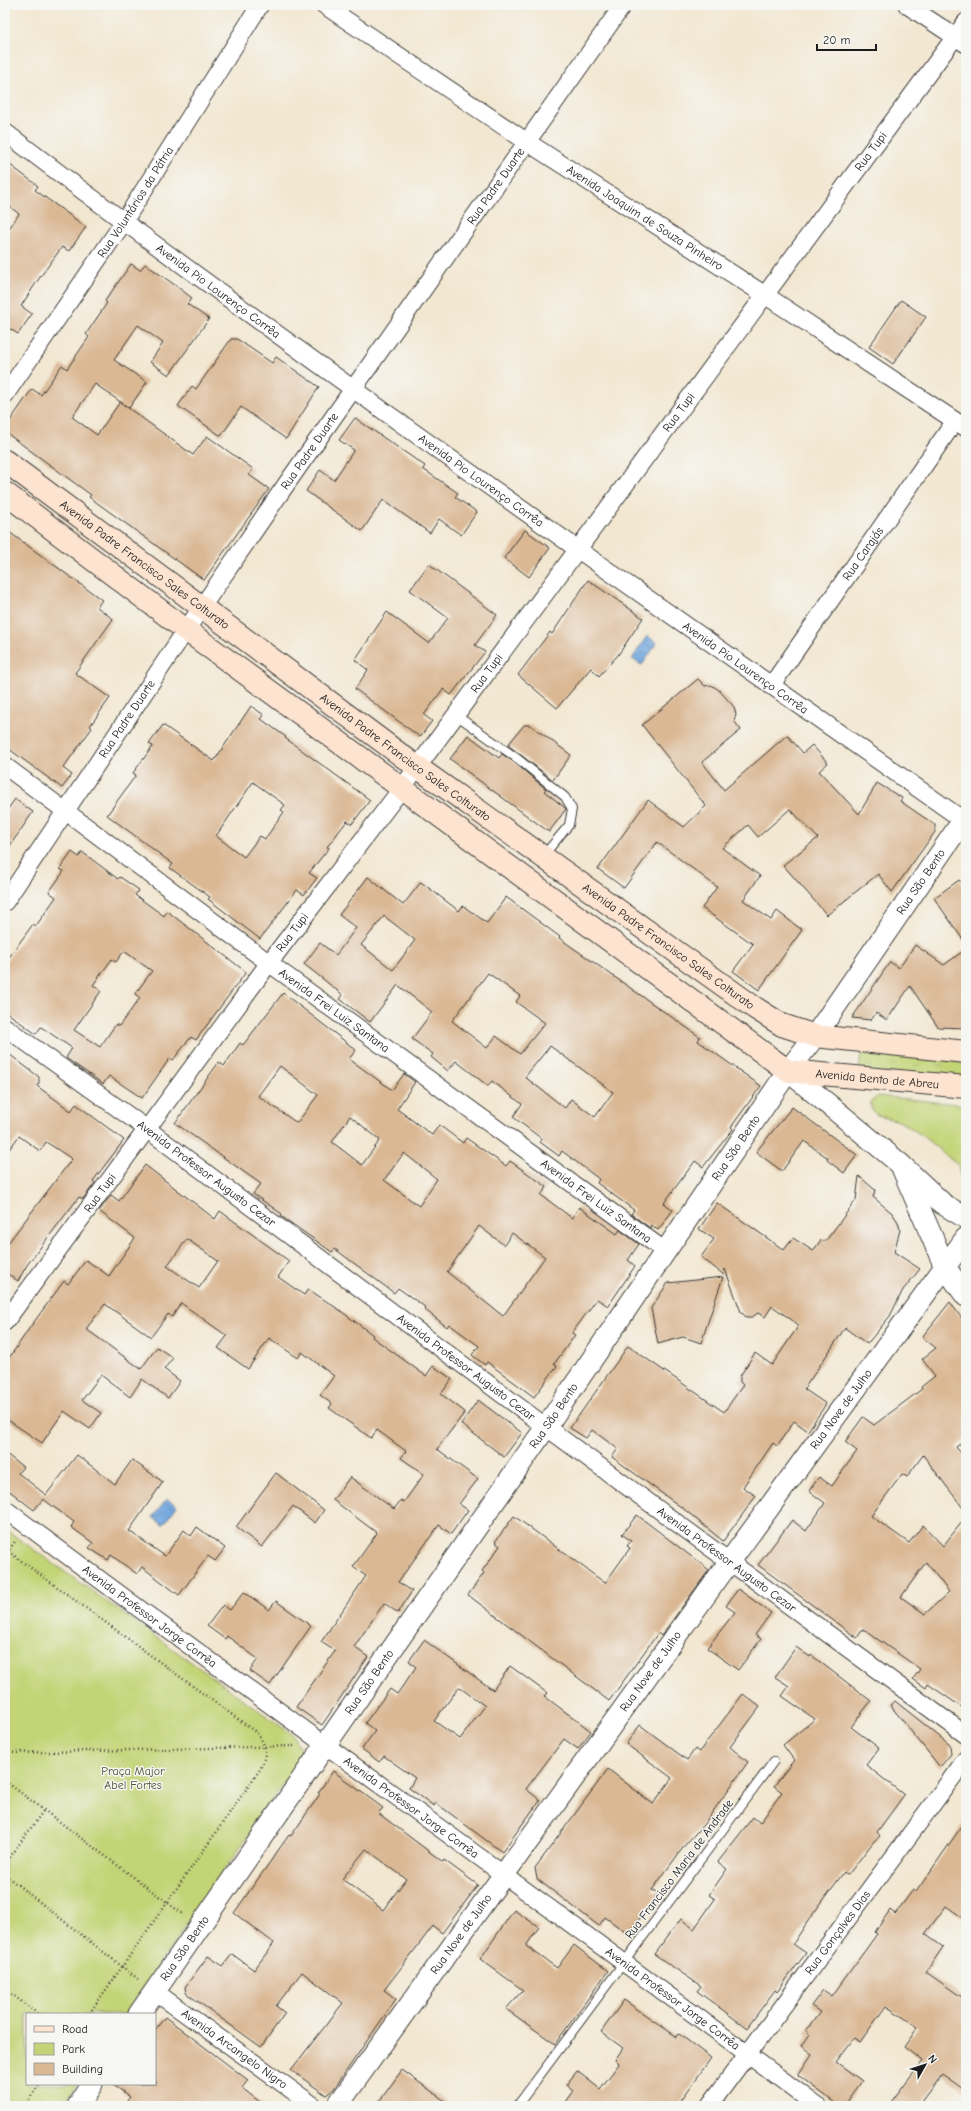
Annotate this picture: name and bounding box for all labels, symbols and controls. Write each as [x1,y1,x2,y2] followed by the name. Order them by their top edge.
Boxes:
[817,26,876,52] scale bar
[823,33,851,47] text: 20 m
[852,129,890,174] street label: Rua Tupi
[94,144,176,260] street label: Rua Voluntários da Pátria
[464,145,528,227] street label: Rua Padre Duarte
[564,162,726,273] street label: Avenida Joaquim de Souza Pinheiro
[153,241,283,341] street label: Avenida Pio Lourenço Corrêa
[660,390,698,435] street label: Rua Tupi
[278,410,341,492] street label: Rua Padre Duarte
[416,431,546,530] street label: Avenida Pio Lourenço Corrêa
[57,497,232,632] street label: Avenida Padre Francisco Sales Colturato
[839,524,886,583] street label: Rua Carajás
[680,619,811,717] street label: Avenida Pio Lourenço Corrêa
[468,651,506,695] street label: Rua Tupi
[96,677,158,760] street label: Rua Padre Duarte
[317,690,493,824] street label: Avenida Padre Francisco Sales Colturato
[893,846,948,917] street label: Rua São Bento
[580,880,757,1012] street label: Avenida Padre Francisco Sales Colturato
[273,910,311,955] street label: Rua Tupi
[276,965,392,1055] street label: Avenida Frei Luiz Santana
[815,1067,940,1092] street label: Avenida Bento de Abreu
[709,1112,763,1183] street label: Rua São Bento
[135,1117,279,1230] street label: Avenida Professor Augusto Cezar
[538,1156,654,1246] street label: Avenida Frei Luiz Santana
[81,1171,119,1215] street label: Rua Tupi
[394,1311,538,1424] street label: Avenida Professor Augusto Cezar
[807,1366,875,1452] street label: Rua Nove de Julho
[526,1380,581,1451] street label: Rua São Bento
[654,1504,799,1615] street label: Avenida Professor Augusto Cezar
[80,1562,219,1670] street label: Avenida Professor Jorge Corrêa
[617,1628,684,1714] street label: Rua Nove de Julho
[342,1647,397,1717] street label: Rua São Bento
[341,1754,481,1861] street label: Avenida Professor Jorge Corrêa
[101,1764,165,1792] park label: Praça Major Abel Fortes
[622,1797,736,1941] street label: Rua Francisco Maria de Andrade
[802,1888,873,1977] street label: Rua Gonçalves Dias
[427,1891,495,1977] street label: Rua Nove de Julho
[157,1913,212,1984] street label: Rua São Bento
[603,1944,743,2053] street label: Avenida Professor Jorge Corrêa
[179,2006,290,2092] street label: Avenida Arcangelo Nigro
[26,2013,156,2085] legend
[62,2022,88,2036] text: Road
[62,2042,85,2056] text: Park
[905,2045,945,2085] north arrow
[925,2052,940,2066] text: N
[62,2062,103,2076] text: Building

